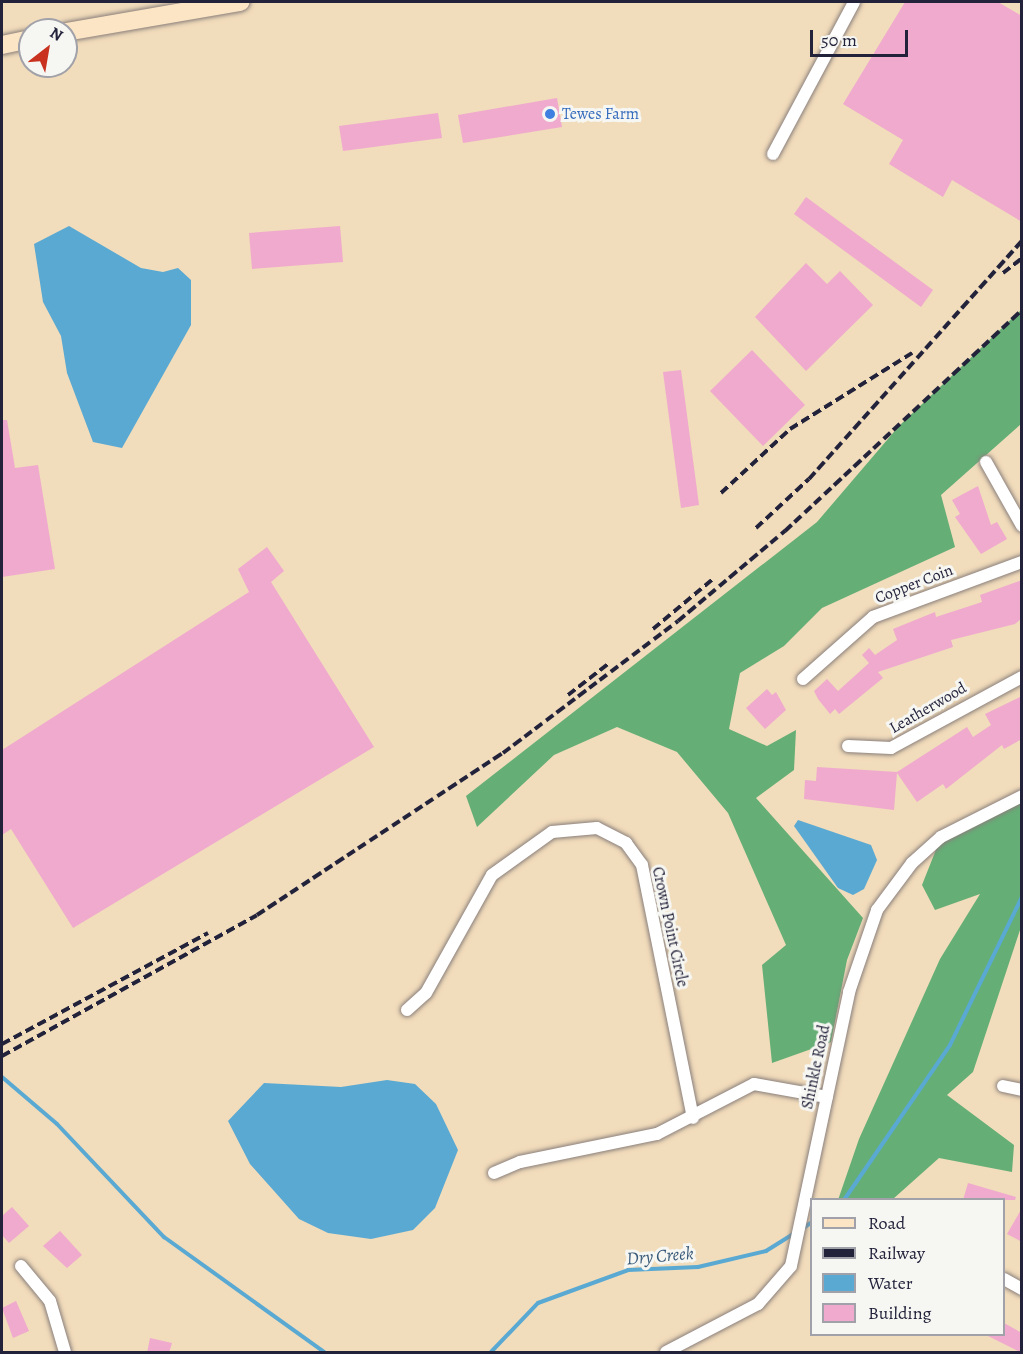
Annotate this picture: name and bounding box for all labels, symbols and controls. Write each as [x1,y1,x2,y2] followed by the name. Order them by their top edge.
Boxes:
[18,18,78,78] north arrow
[813,18,910,56] scale bar
[46,22,67,47] text: N
[821,28,857,52] text: 50 m
[562,104,639,124] place label: Tewes Farm
[543,107,557,121] marker: Tewes Farm
[872,560,956,608] street label: Copper Coin
[886,678,970,738] street label: Leatherwood
[648,865,692,989] street label: Crown Point Circle
[798,1023,834,1111] street label: Shinkle Road
[810,1198,1005,1336] legend
[868,1211,905,1235] text: Road
[868,1241,925,1265] text: Railway
[626,1242,694,1270] water label: Dry Creek
[868,1271,913,1295] text: Water
[868,1301,932,1325] text: Building

